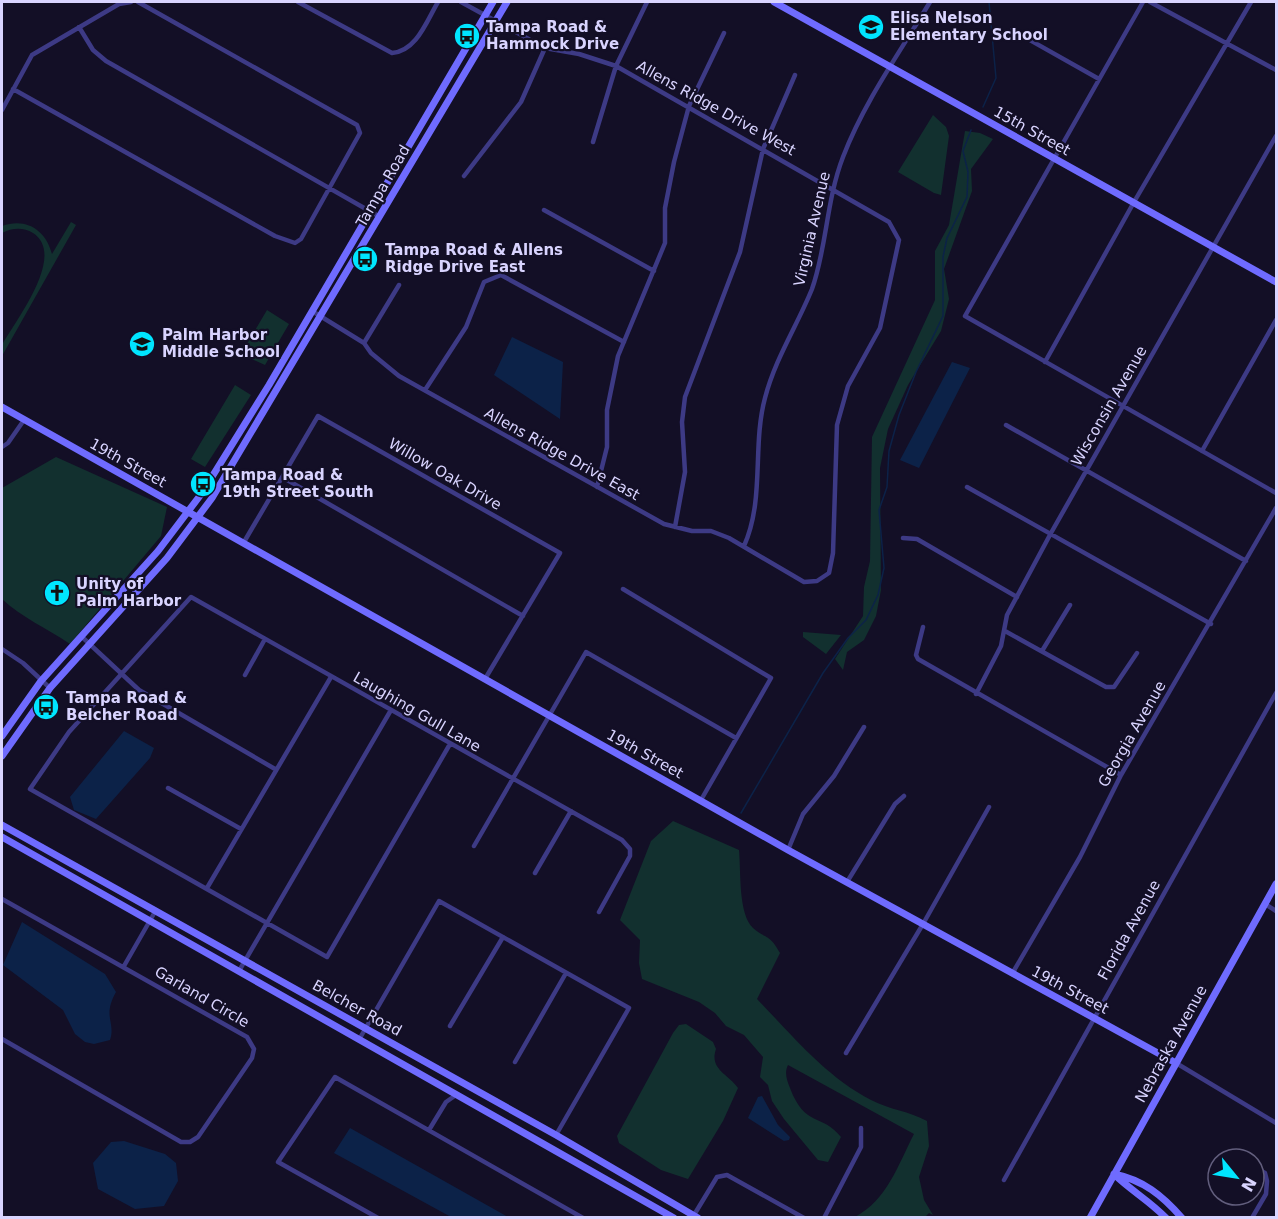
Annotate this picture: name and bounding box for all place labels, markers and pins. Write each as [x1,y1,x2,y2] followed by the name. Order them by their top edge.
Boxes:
[890,9,1048,44] place label: Elisa Nelson Elementary School
[856,12,886,42] school or university icon: Elisa Nelson Elementary School
[486,18,619,53] place label: Tampa Road & Hammock Drive
[452,21,482,51] bus stop icon: Tampa Road & Hammock Drive
[385,241,563,276] place label: Tampa Road & Allens Ridge Drive East
[350,244,380,274] bus stop icon: Tampa Road & Allens Ridge Drive East
[162,326,280,361] place label: Palm Harbor Middle School
[127,329,157,359] school or university icon: Palm Harbor Middle School
[222,466,374,501] place label: Tampa Road & 19th Street South
[188,469,218,499] bus stop icon: Tampa Road & 19th Street South
[76,575,182,610] place label: Unity of Palm Harbor
[42,578,72,608] church icon: Unity of Palm Harbor
[66,689,187,724] place label: Tampa Road & Belcher Road
[31,692,61,722] bus stop icon: Tampa Road & Belcher Road

